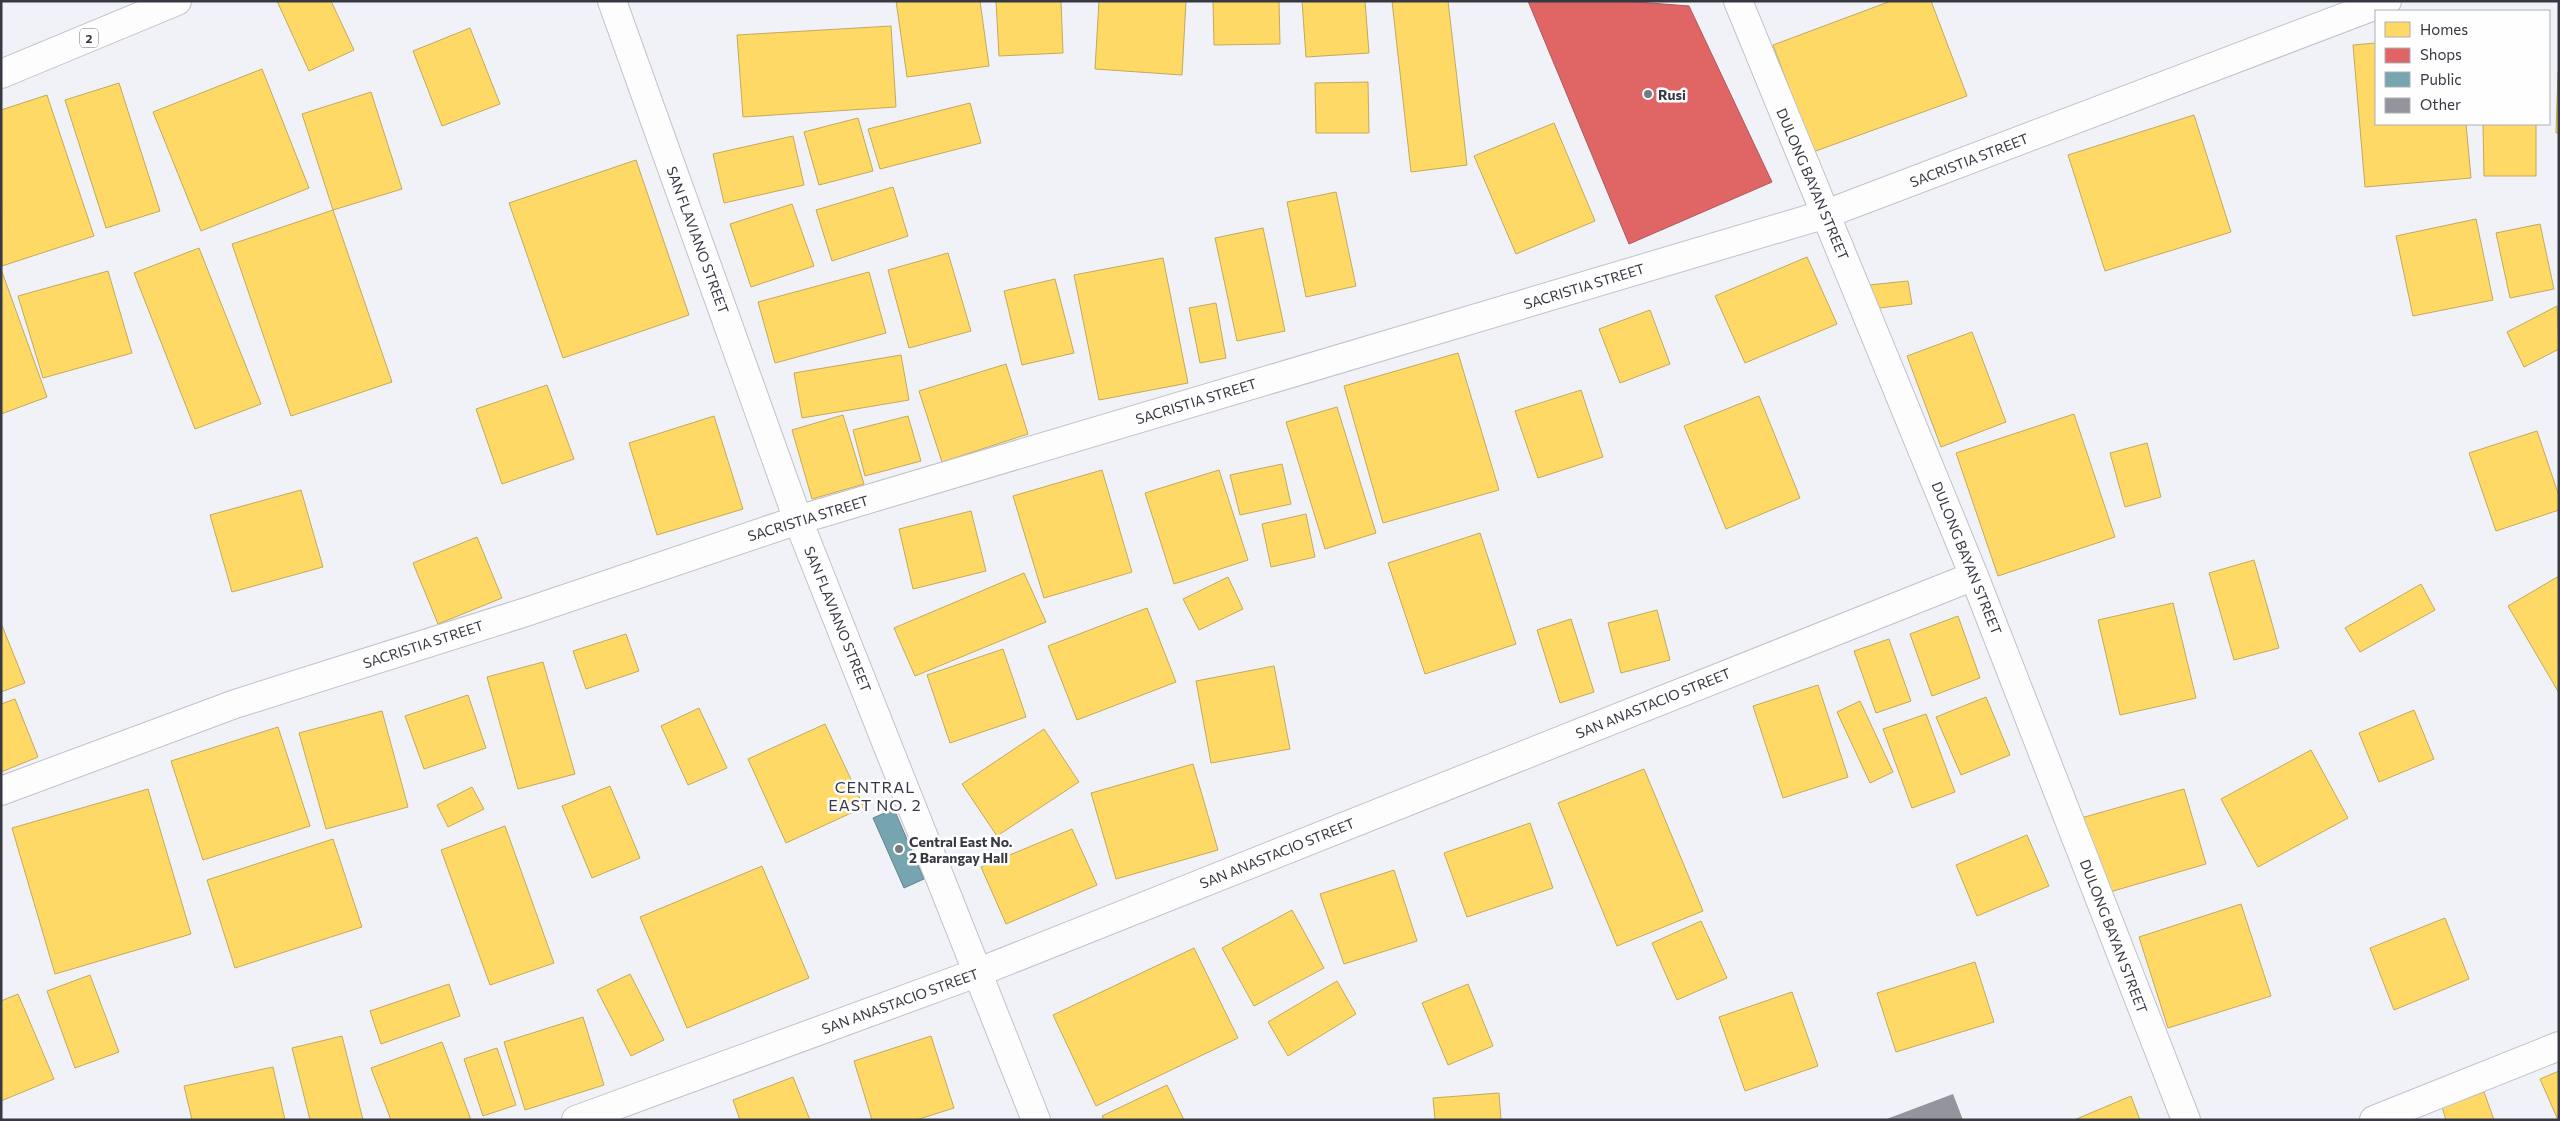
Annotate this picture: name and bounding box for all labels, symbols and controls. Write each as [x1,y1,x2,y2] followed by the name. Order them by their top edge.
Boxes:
[2375,10,2550,125] legend
[2420,20,2468,38] text: Homes
[80,28,98,48] road number: 2
[2420,45,2462,63] text: Shops
[2420,70,2462,88] text: Public
[1658,86,1686,103] place label: Rusi
[1642,88,1654,100] marker: Rusi
[2420,95,2461,113] text: Other
[1773,105,1853,263] street label: DULONG BAYAN STREET
[1907,130,2031,190] street label: SACRISTIA STREET
[663,164,733,316] street label: SAN FLAVIANO STREET
[1521,260,1647,312] street label: SACRISTIA STREET
[1133,375,1259,427] street label: SACRISTIA STREET
[1929,479,2005,637] street label: DULONG BAYAN STREET
[745,492,871,544] street label: SACRISTIA STREET
[801,544,875,694] street label: SAN FLAVIANO STREET
[361,617,485,671] street label: SACRISTIA STREET
[1573,664,1733,742] street label: SAN ANASTACIO STREET
[828,777,922,814] district label: CENTRAL EAST NO. 2
[1197,814,1357,892] street label: SAN ANASTACIO STREET
[909,833,1013,866] place label: Central East No. 2 Barangay Hall
[893,843,905,855] marker: Central East No. 2 Barangay Hall
[2077,857,2151,1015] street label: DULONG BAYAN STREET
[819,965,981,1037] street label: SAN ANASTACIO STREET

